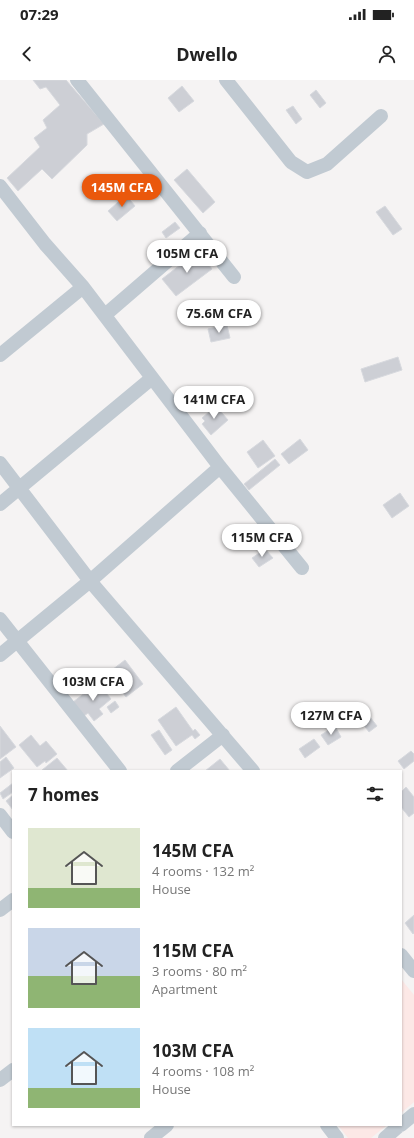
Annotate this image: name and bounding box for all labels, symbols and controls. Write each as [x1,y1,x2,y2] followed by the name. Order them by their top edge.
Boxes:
[20,4,59,24] text: 07:29
[176,42,238,66] text: Dwello
[16,43,38,65] icon: back
[376,43,398,65] icon: person
[81,174,163,208] pin: 145M CFA
[91,178,153,196] text: 145M CFA
[146,240,228,274] pin: 105M CFA
[156,244,218,262] text: 105M CFA
[173,300,265,334] pin: 75.6M CFA
[186,304,252,322] text: 75.6M CFA
[173,386,255,420] pin: 141M CFA
[183,390,245,408] text: 141M CFA
[221,524,303,558] pin: 115M CFA
[231,528,293,546] text: 115M CFA
[52,668,134,702] pin: 103M CFA
[62,672,124,690] text: 103M CFA
[290,702,372,736] pin: 127M CFA
[300,706,362,724] text: 127M CFA
[28,783,99,806] text: 7 homes
[364,783,386,805] icon: filters
[152,839,234,862] text: 145M CFA
[60,844,108,892] icon: home
[152,862,254,880] text: 4 rooms · 132 m²
[152,880,191,898] text: House
[152,939,234,962] text: 115M CFA
[60,944,108,992] icon: home
[152,962,247,980] text: 3 rooms · 80 m²
[152,980,217,998] text: Apartment
[152,1039,234,1062] text: 103M CFA
[60,1044,108,1092] icon: home
[152,1062,254,1080] text: 4 rooms · 108 m²
[152,1080,191,1098] text: House

